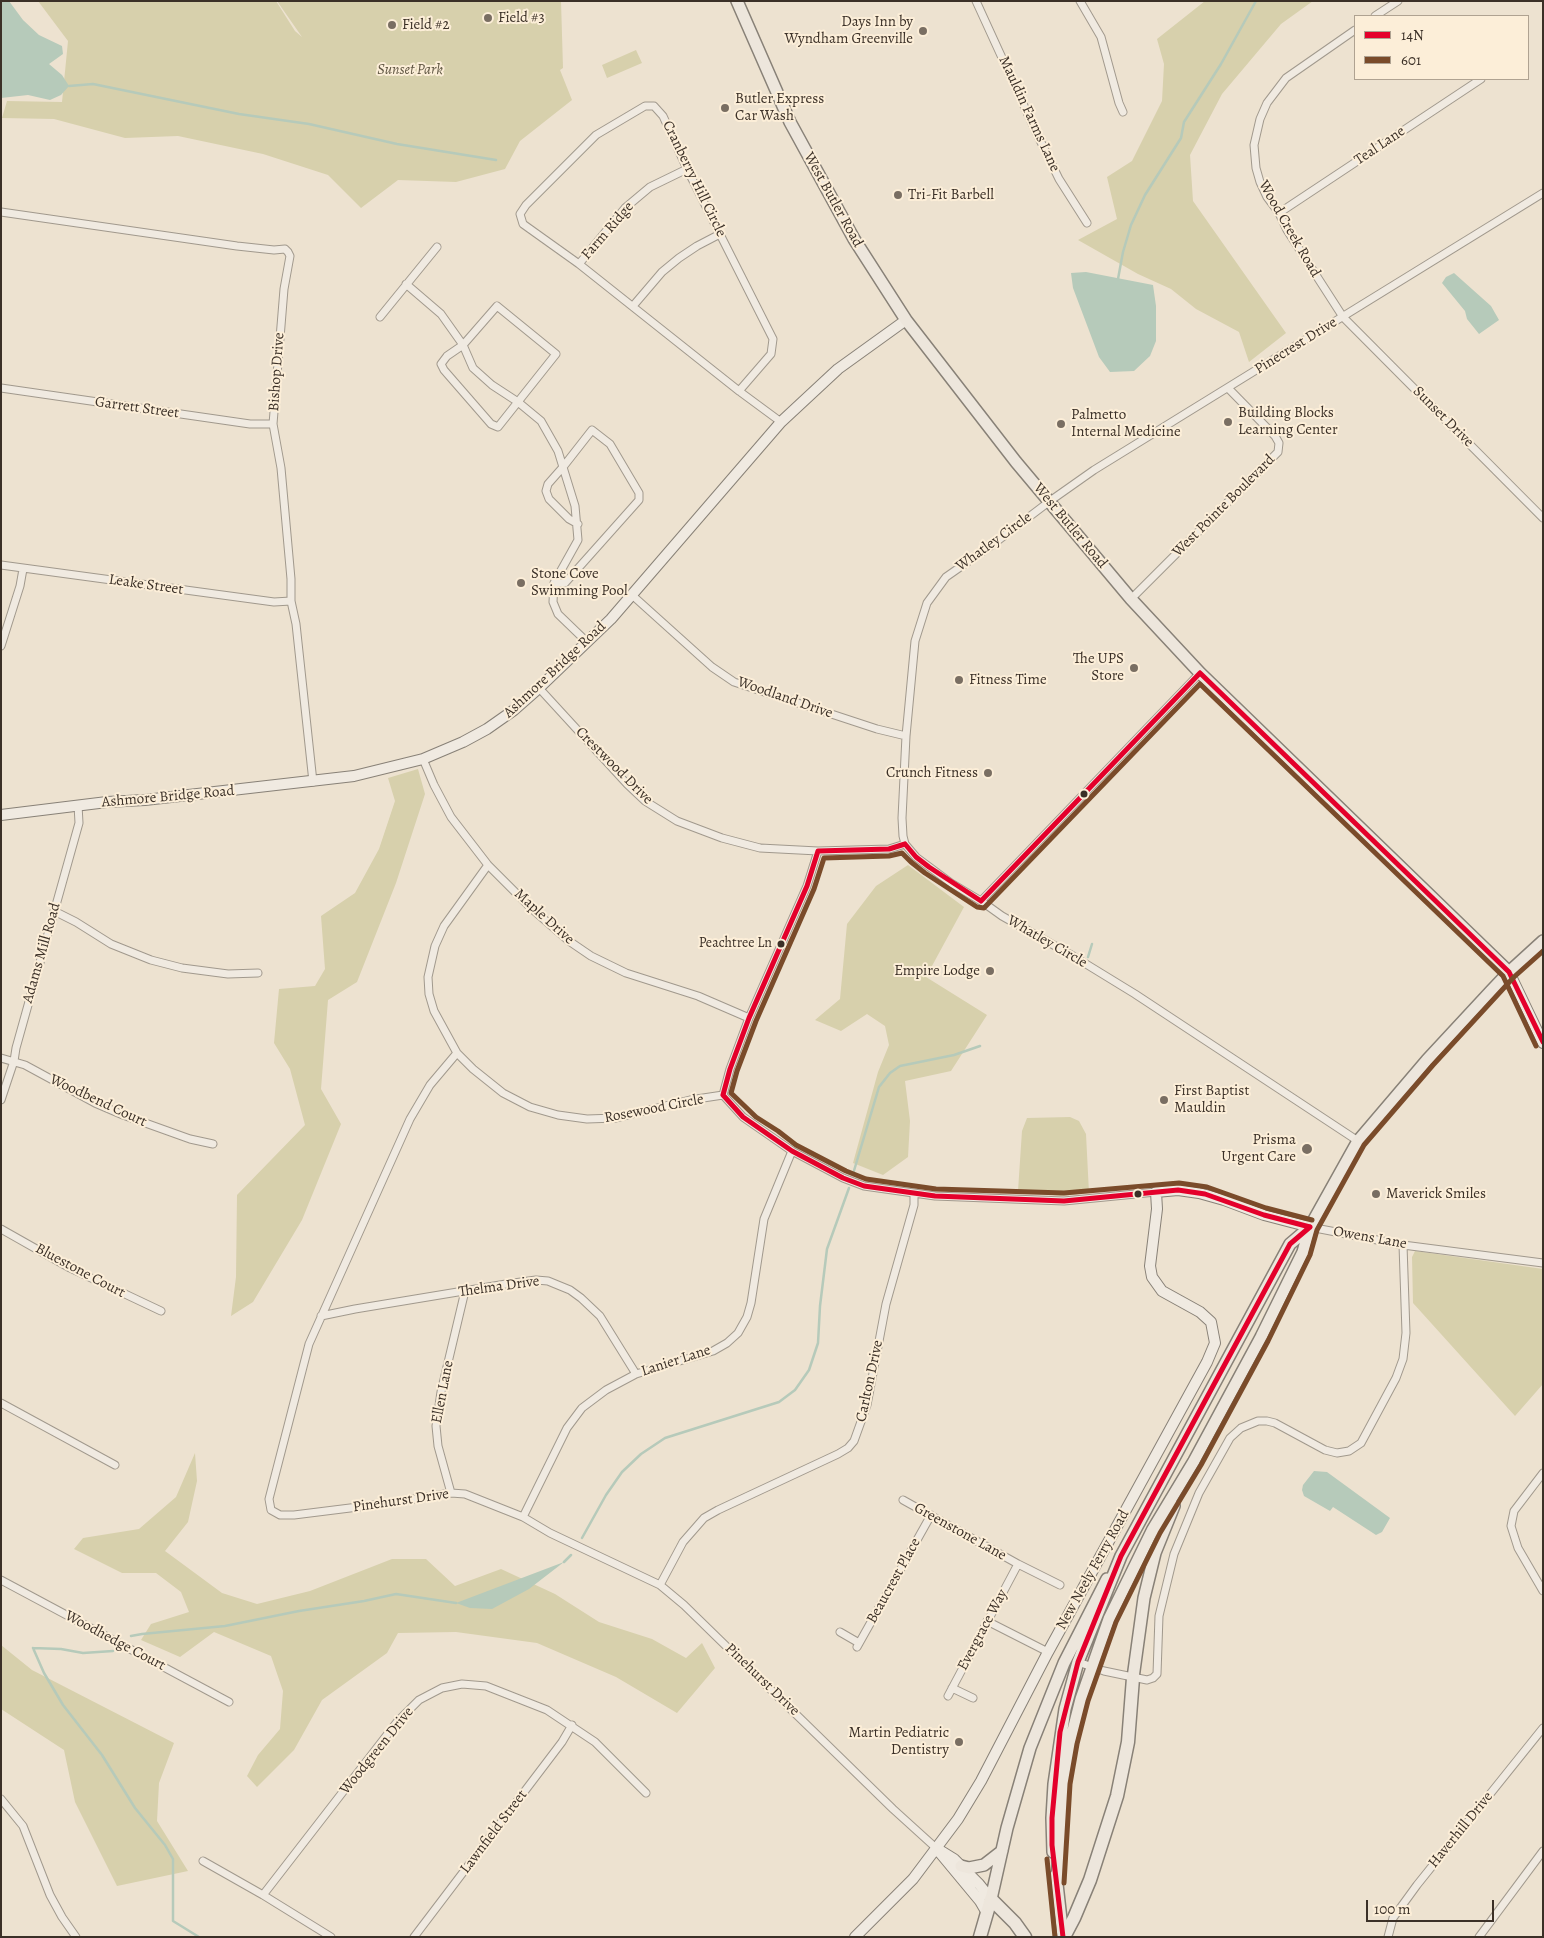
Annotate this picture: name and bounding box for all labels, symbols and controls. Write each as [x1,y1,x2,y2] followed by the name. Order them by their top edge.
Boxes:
[498,9,545,27] place label: Field #3
[482,12,494,24] marker: Field #3
[784,13,913,48] place label: Days Inn by Wyndham Greenville
[1354,15,1529,80] legend
[402,16,450,34] place label: Field #2
[386,19,398,31] marker: Field #2
[917,25,929,37] marker: Days Inn by Wyndham Greenville
[1401,25,1424,45] text: 14N
[1401,50,1421,70] text: 601
[994,53,1064,175] street label: Mauldin Farms Lane
[377,61,443,79] park label: Sunset Park
[735,90,824,125] place label: Butler Express Car Wash
[719,102,731,114] marker: Butler Express Car Wash
[658,118,730,240] street label: Cranberry Hill Circle
[1351,123,1409,169] street label: Teal Lane
[799,149,867,251] street label: West Butler Road
[1254,177,1324,281] street label: Wood Creek Road
[908,186,994,204] place label: Tri-Fit Barbell
[892,189,904,201] marker: Tri-Fit Barbell
[578,198,638,264] street label: Farm Ridge
[1252,314,1340,378] street label: Pinecrest Drive
[265,332,289,412] street label: Bishop Drive
[1409,383,1477,451] street label: Sunset Drive
[94,393,180,423] street label: Garrett Street
[1238,404,1338,439] place label: Building Blocks Learning Center
[1071,406,1181,441] place label: Palmetto Internal Medicine
[1222,416,1234,428] marker: Building Blocks Learning Center
[1055,418,1067,430] marker: Palmetto Internal Medicine
[1169,451,1279,561] street label: West Pointe Boulevard
[1029,480,1111,572] street label: West Butler Road
[953,508,1035,576] street label: Whatley Circle
[531,565,628,600] place label: Stone Cove Swimming Pool
[108,571,184,599] street label: Leake Street
[515,577,527,589] marker: Stone Cove Swimming Pool
[500,618,610,722] street label: Ashmore Bridge Road
[1073,650,1124,685] place label: The UPS Store
[1128,662,1140,674] marker: The UPS Store
[969,671,1047,689] place label: Fitness Time
[735,673,835,723] street label: Woodland Drive
[953,674,965,686] marker: Fitness Time
[571,723,657,809] street label: Crestwood Drive
[886,764,978,782] place label: Crunch Fitness
[982,767,994,779] marker: Crunch Fitness
[101,782,235,812] street label: Ashmore Bridge Road
[1079,789,1089,799] unlabelled marker
[510,885,578,949] street label: Maple Drive
[19,901,65,1005] street label: Adams Mill Road
[1004,912,1090,972] street label: Whatley Circle
[699,936,772,952] place label: Peachtree Ln
[776,939,786,949] marker: Peachtree Ln
[894,962,980,980] place label: Empire Lodge
[984,965,996,977] marker: Empire Lodge
[47,1071,149,1131] street label: Woodbend Court
[1174,1082,1249,1117] place label: First Baptist Mauldin
[603,1091,705,1127] street label: Rosewood Circle
[1158,1094,1170,1106] marker: First Baptist Mauldin
[1221,1131,1296,1166] place label: Prisma Urgent Care
[1300,1142,1314,1156] marker: Prisma Urgent Care
[1386,1185,1486,1203] place label: Maverick Smiles
[1370,1188,1382,1200] marker: Maverick Smiles
[1133,1189,1143,1199] unlabelled marker
[1332,1223,1408,1253] street label: Owens Lane
[32,1240,128,1302] street label: Bluestone Court
[457,1272,541,1302] street label: Thelma Drive
[853,1339,887,1423] street label: Carlton Drive
[639,1341,713,1381] street label: Lanier Lane
[428,1359,458,1425] street label: Ellen Lane
[352,1485,450,1517] street label: Pinehurst Drive
[911,1499,1009,1565] street label: Greenstone Lane
[1053,1507,1133,1633] street label: New Neely Ferry Road
[863,1535,925,1627] street label: Beaucrest Place
[954,1586,1012,1674] street label: Evergrace Way
[62,1607,168,1675] street label: Woodhedge Court
[721,1640,803,1720] street label: Pinehurst Drive
[336,1704,418,1798] street label: Woodgreen Drive
[848,1724,949,1759] place label: Martin Pediatric Dentistry
[953,1736,965,1748] marker: Martin Pediatric Dentistry
[457,1787,531,1877] street label: Lawnfield Street
[1425,1788,1497,1872] street label: Haverhill Drive
[1369,1890,1496,1922] scale bar
[1374,1899,1411,1919] text: 100 m

